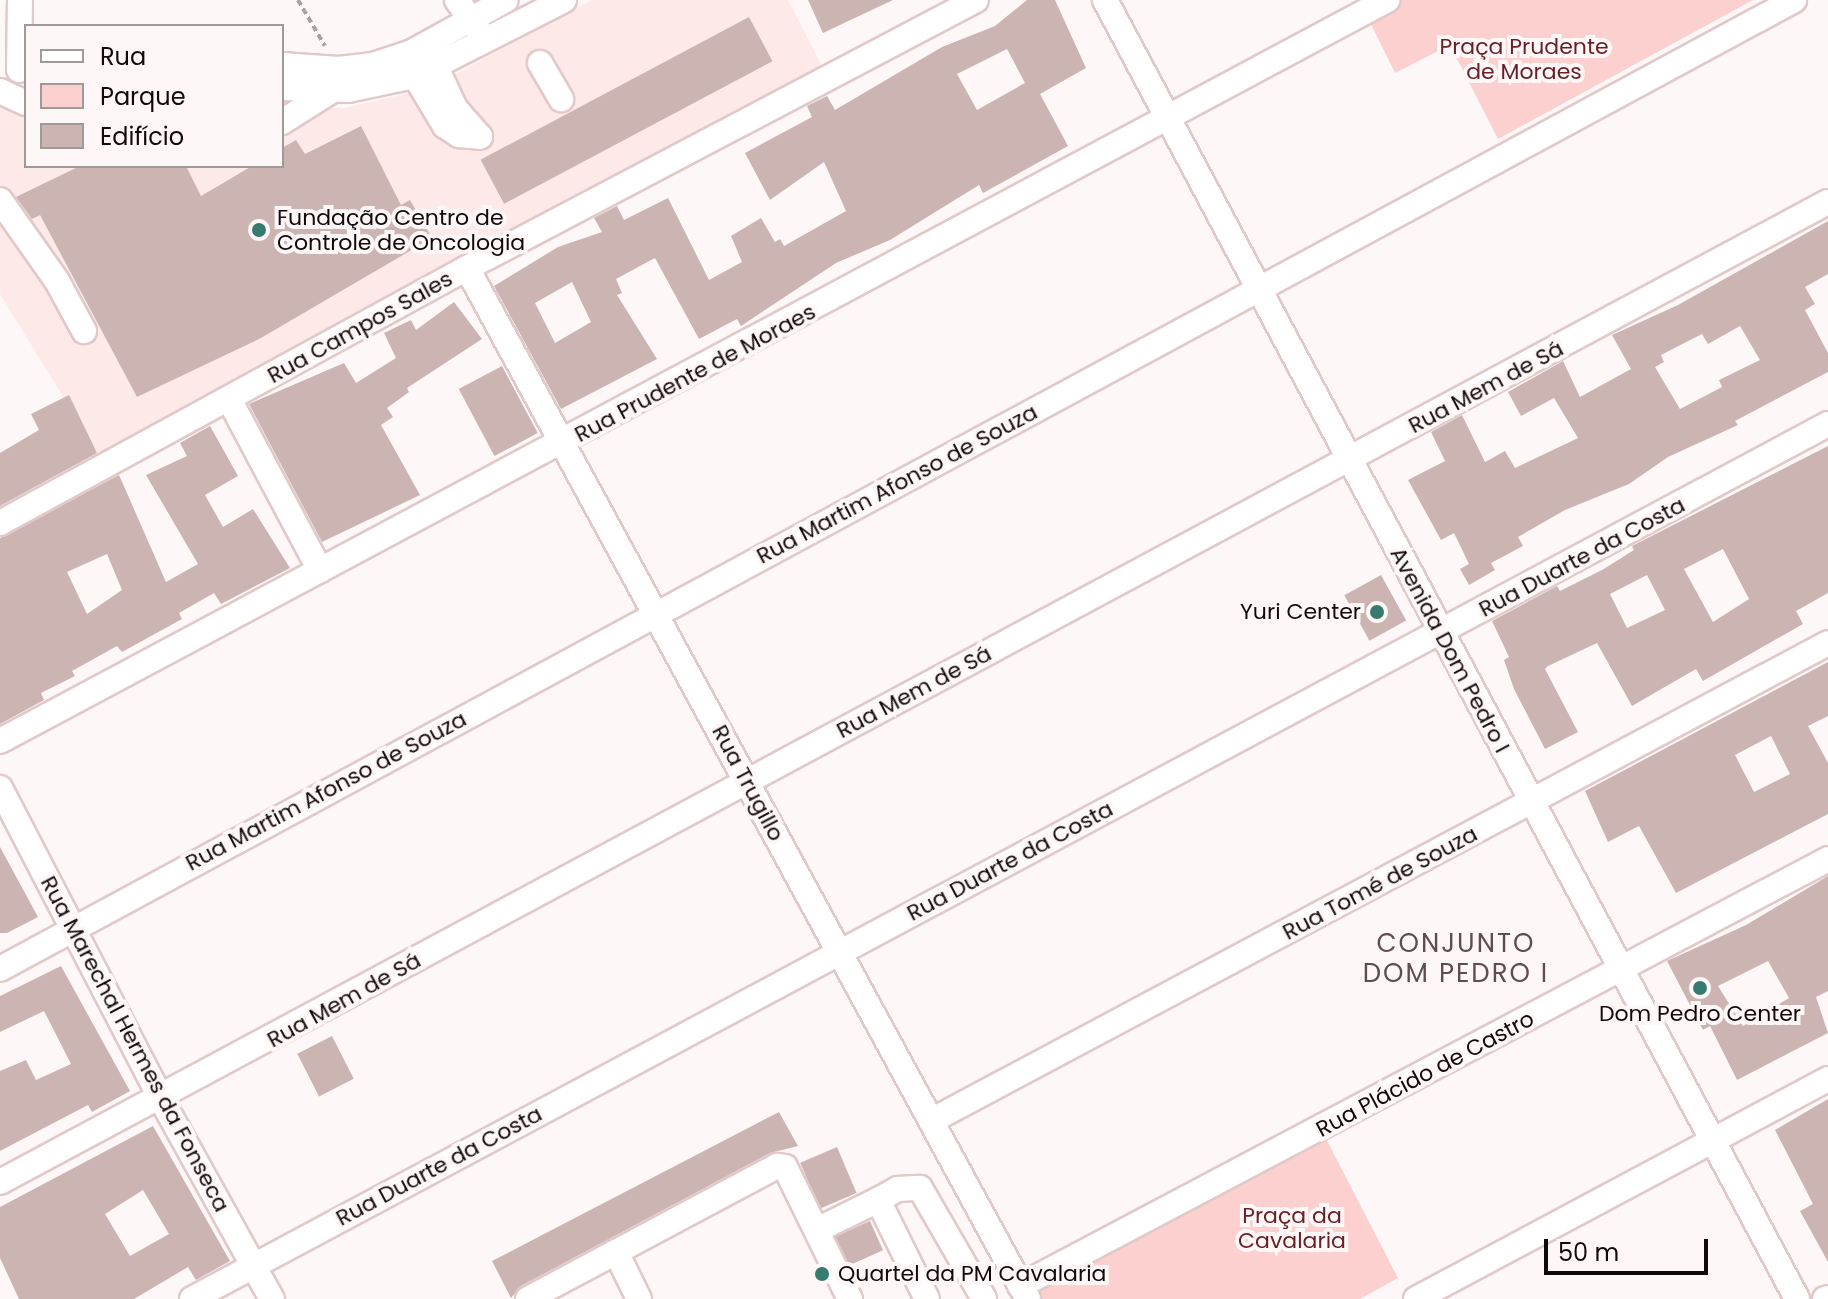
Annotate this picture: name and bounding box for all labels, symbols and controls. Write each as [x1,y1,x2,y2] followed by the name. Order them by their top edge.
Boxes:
[24,24,284,168] legend
[1439,33,1609,84] park label: Praça Prudente de Moraes
[100,40,146,73] text: Rua
[100,80,186,113] text: Parque
[100,120,184,153] text: Edifício
[277,204,525,256] place label: Fundação Centro de Controle de Oncologia
[248,219,270,241] marker: Fundação Centro de Controle de Oncologia
[263,265,457,389] street label: Rua Campos Sales
[570,298,820,448] street label: Rua Prudente de Moraes
[1404,335,1568,439] street label: Rua Mem de Sá
[752,399,1042,569] street label: Rua Martim Afonso de Souza
[1474,491,1690,623] street label: Rua Duarte da Costa
[1385,543,1515,757] street label: Avenida Dom Pedro I
[1240,599,1361,625] place label: Yuri Center
[1368,603,1386,621] marker: Yuri Center
[832,640,996,744] street label: Rua Mem de Sá
[181,706,471,876] street label: Rua Martim Afonso de Souza
[706,720,790,846] street label: Rua Trugillo
[902,795,1118,927] street label: Rua Duarte da Costa
[1278,820,1482,946] street label: Rua Tomé de Souza
[35,872,235,1216] street label: Rua Marechal Hermes da Fonseca
[1363,928,1549,990] district label: CONJUNTO DOM PEDRO I
[263,947,425,1053] street label: Rua Mem de Sá
[1691,979,1709,997] marker: Dom Pedro Center
[1599,1001,1801,1027] place label: Dom Pedro Center
[1312,1005,1538,1143] street label: Rua Plácido de Castro
[331,1100,547,1232] street label: Rua Duarte da Costa
[1238,1202,1346,1254] park label: Praça da Cavalaria
[1548,1223,1712,1273] scale bar
[1558,1236,1619,1269] text: 50 m
[838,1261,1106,1287] place label: Quartel da PM Cavalaria
[813,1265,831,1283] marker: Quartel da PM Cavalaria

